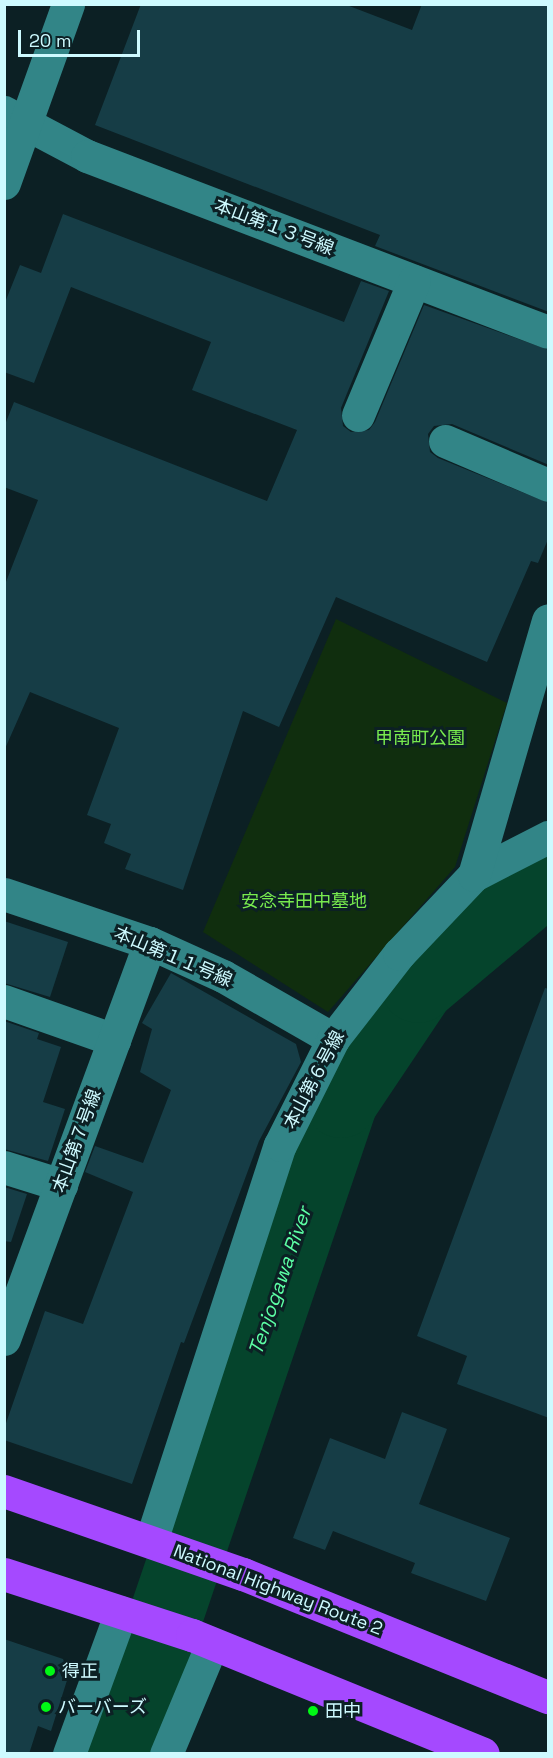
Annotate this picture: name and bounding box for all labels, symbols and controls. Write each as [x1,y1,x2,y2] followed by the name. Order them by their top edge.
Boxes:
[21,18,142,56] scale bar
[29,29,72,52] text: 20 m
[211,194,337,260] street label: 本山第１３号線
[375,727,465,749] park label: 甲南町公園
[241,890,367,912] park label: 安念寺田中墓地
[111,922,235,992] street label: 本山第１１号線
[279,1027,349,1133] street label: 本山第６号線
[48,1087,106,1195] street label: 本山第７号線
[243,1204,317,1358] water label: Tenjogawa River
[170,1540,386,1640] street label: National Highway Route 2
[62,1660,98,1682] place label: 得正
[43,1664,57,1678] marker: 得正
[58,1696,148,1718] place label: バーバーズ
[39,1700,53,1714] marker: バーバーズ
[325,1700,361,1722] place label: 田中
[306,1704,320,1718] marker: 田中

